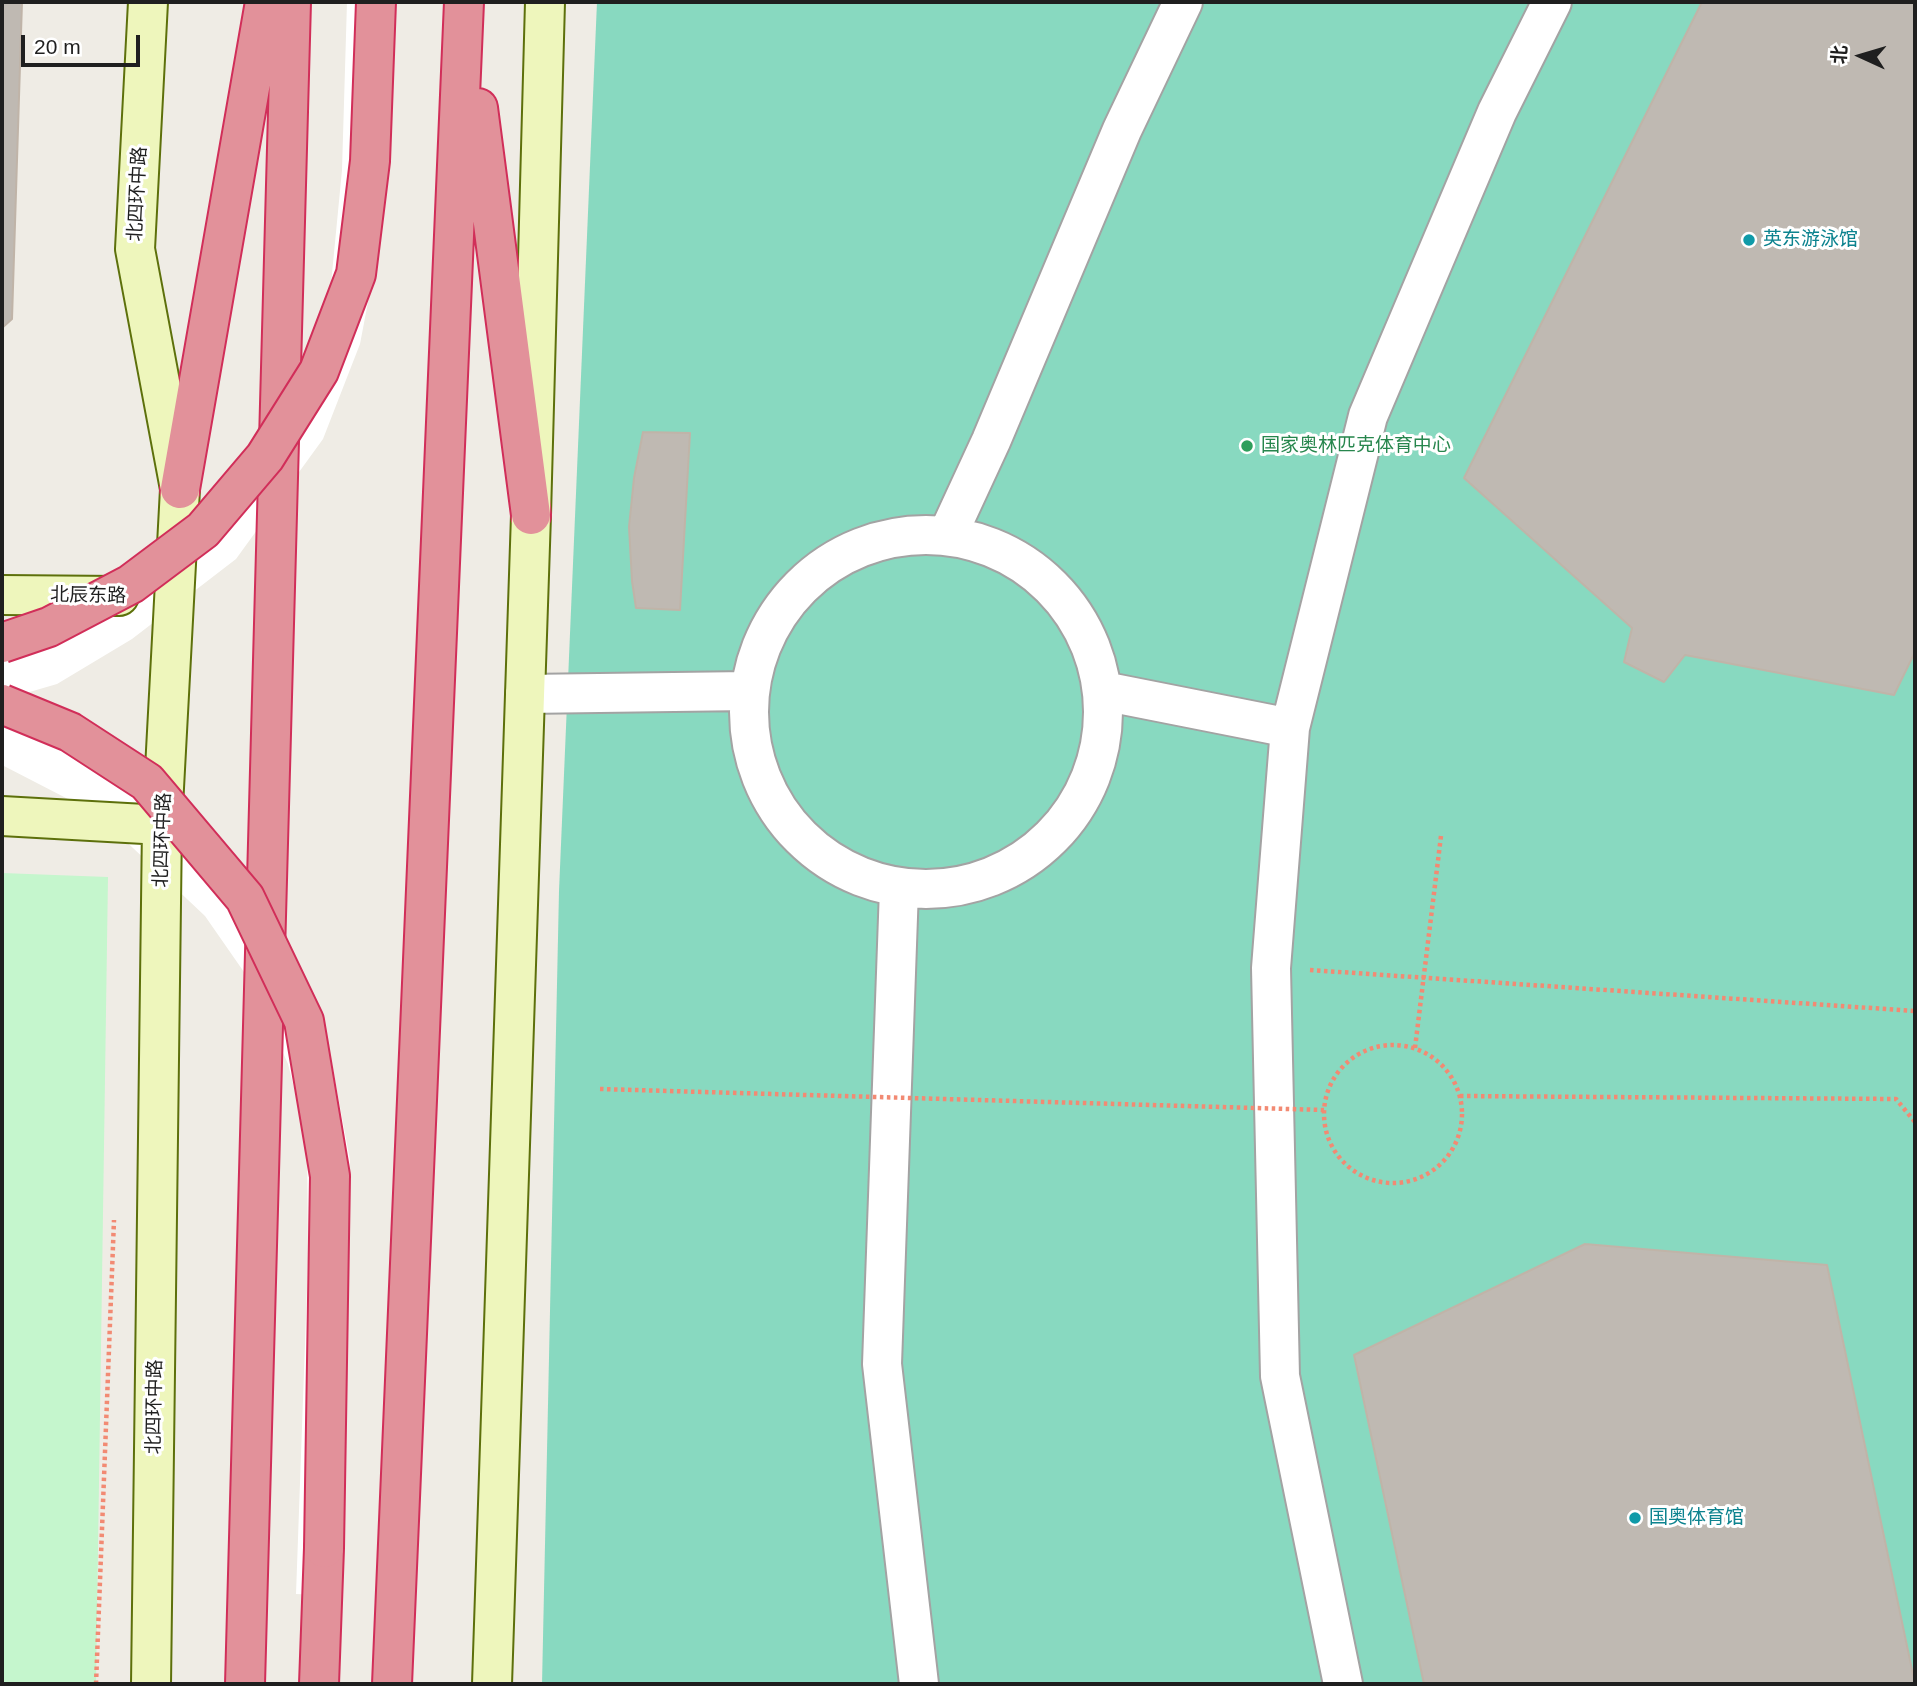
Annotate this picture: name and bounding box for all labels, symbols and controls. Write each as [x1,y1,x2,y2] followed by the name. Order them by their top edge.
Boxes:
[24,21,144,65] scale bar
[1826,21,1896,91] north arrow
[34,35,81,58] text: 20 m
[1828,44,1851,65] text: 北
[124,146,152,242] street label: 北四环中路
[1763,229,1858,251] place label: 英东游泳馆
[1741,232,1757,248] marker: 英东游泳馆
[1261,435,1451,457] place label: 国家奥林匹克体育中心
[1239,438,1255,454] marker: 国家奥林匹克体育中心
[50,584,126,608] street label: 北辰东路
[150,792,176,888] street label: 北四环中路
[143,1359,167,1455] street label: 北四环中路
[1649,1507,1744,1529] place label: 国奥体育馆
[1627,1510,1643,1526] marker: 国奥体育馆

